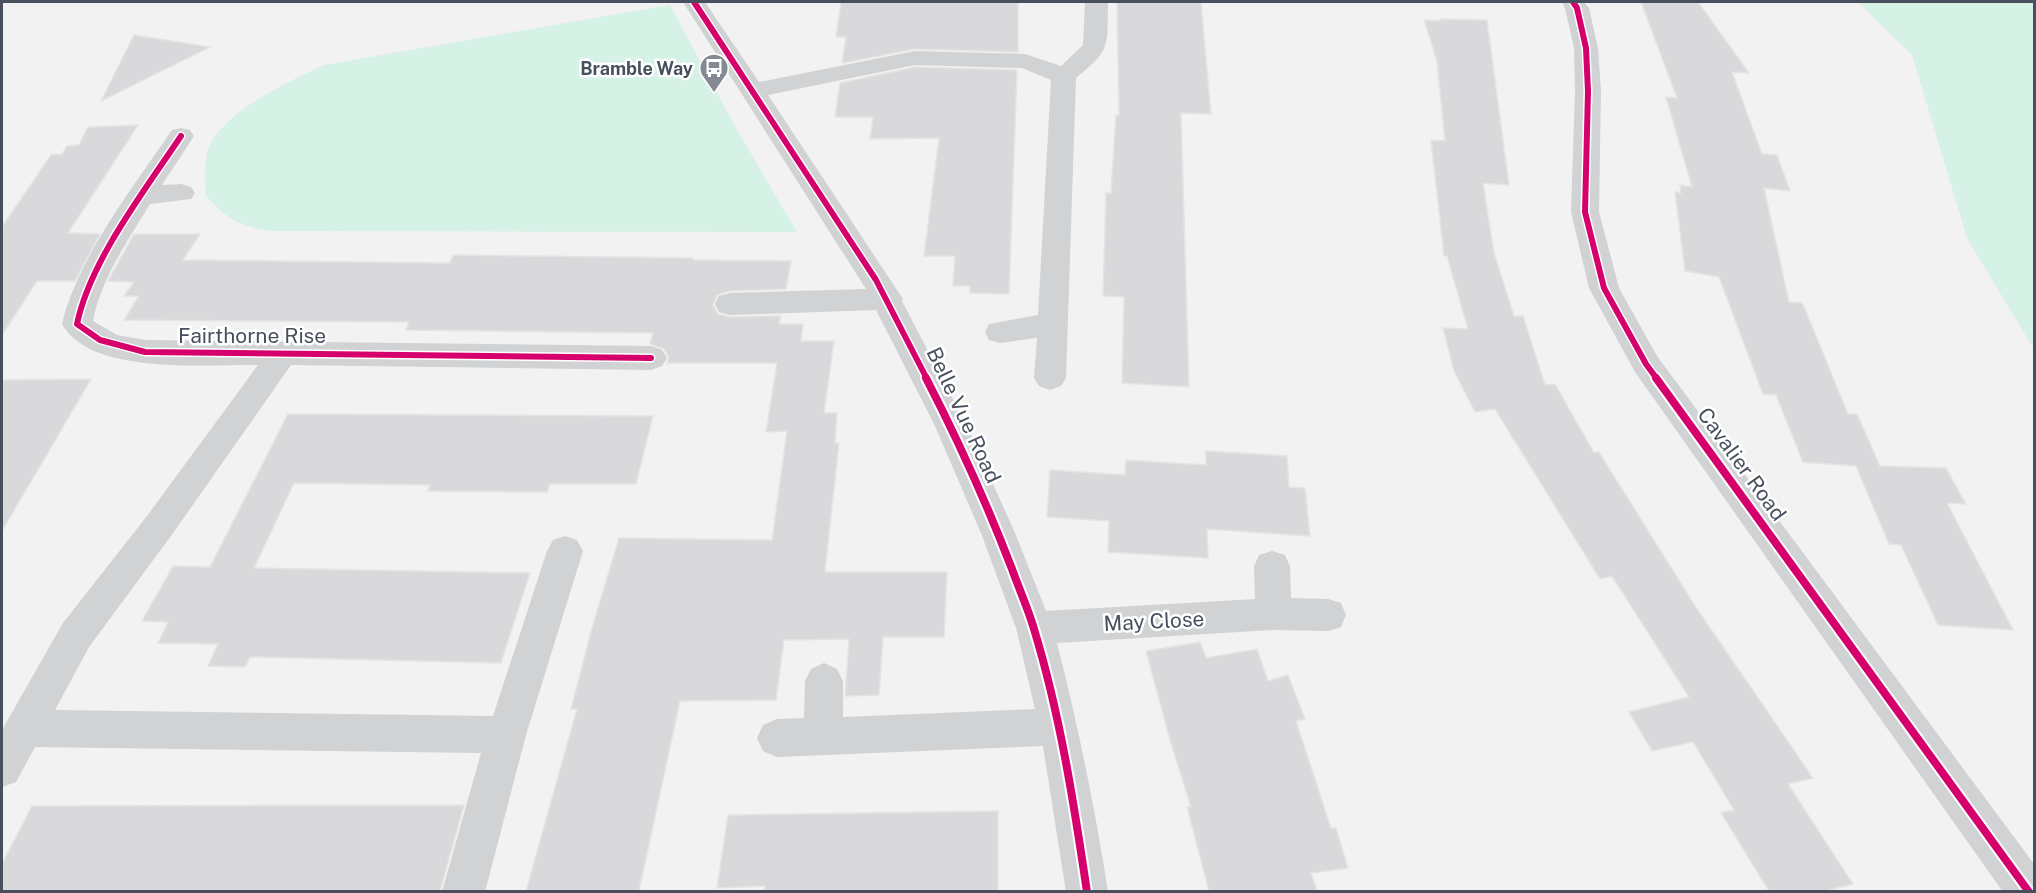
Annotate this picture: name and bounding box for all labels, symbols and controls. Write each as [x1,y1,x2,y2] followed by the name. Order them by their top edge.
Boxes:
[698,52,730,94] bus stop icon: Bramble Way
[580,58,693,79] place label: Bramble Way
[178,323,326,348] street label: Fairthorne Rise
[922,343,1006,487] street label: Belle Vue Road
[1693,402,1791,526] street label: Cavalier Road
[1103,606,1205,636] street label: May Close

